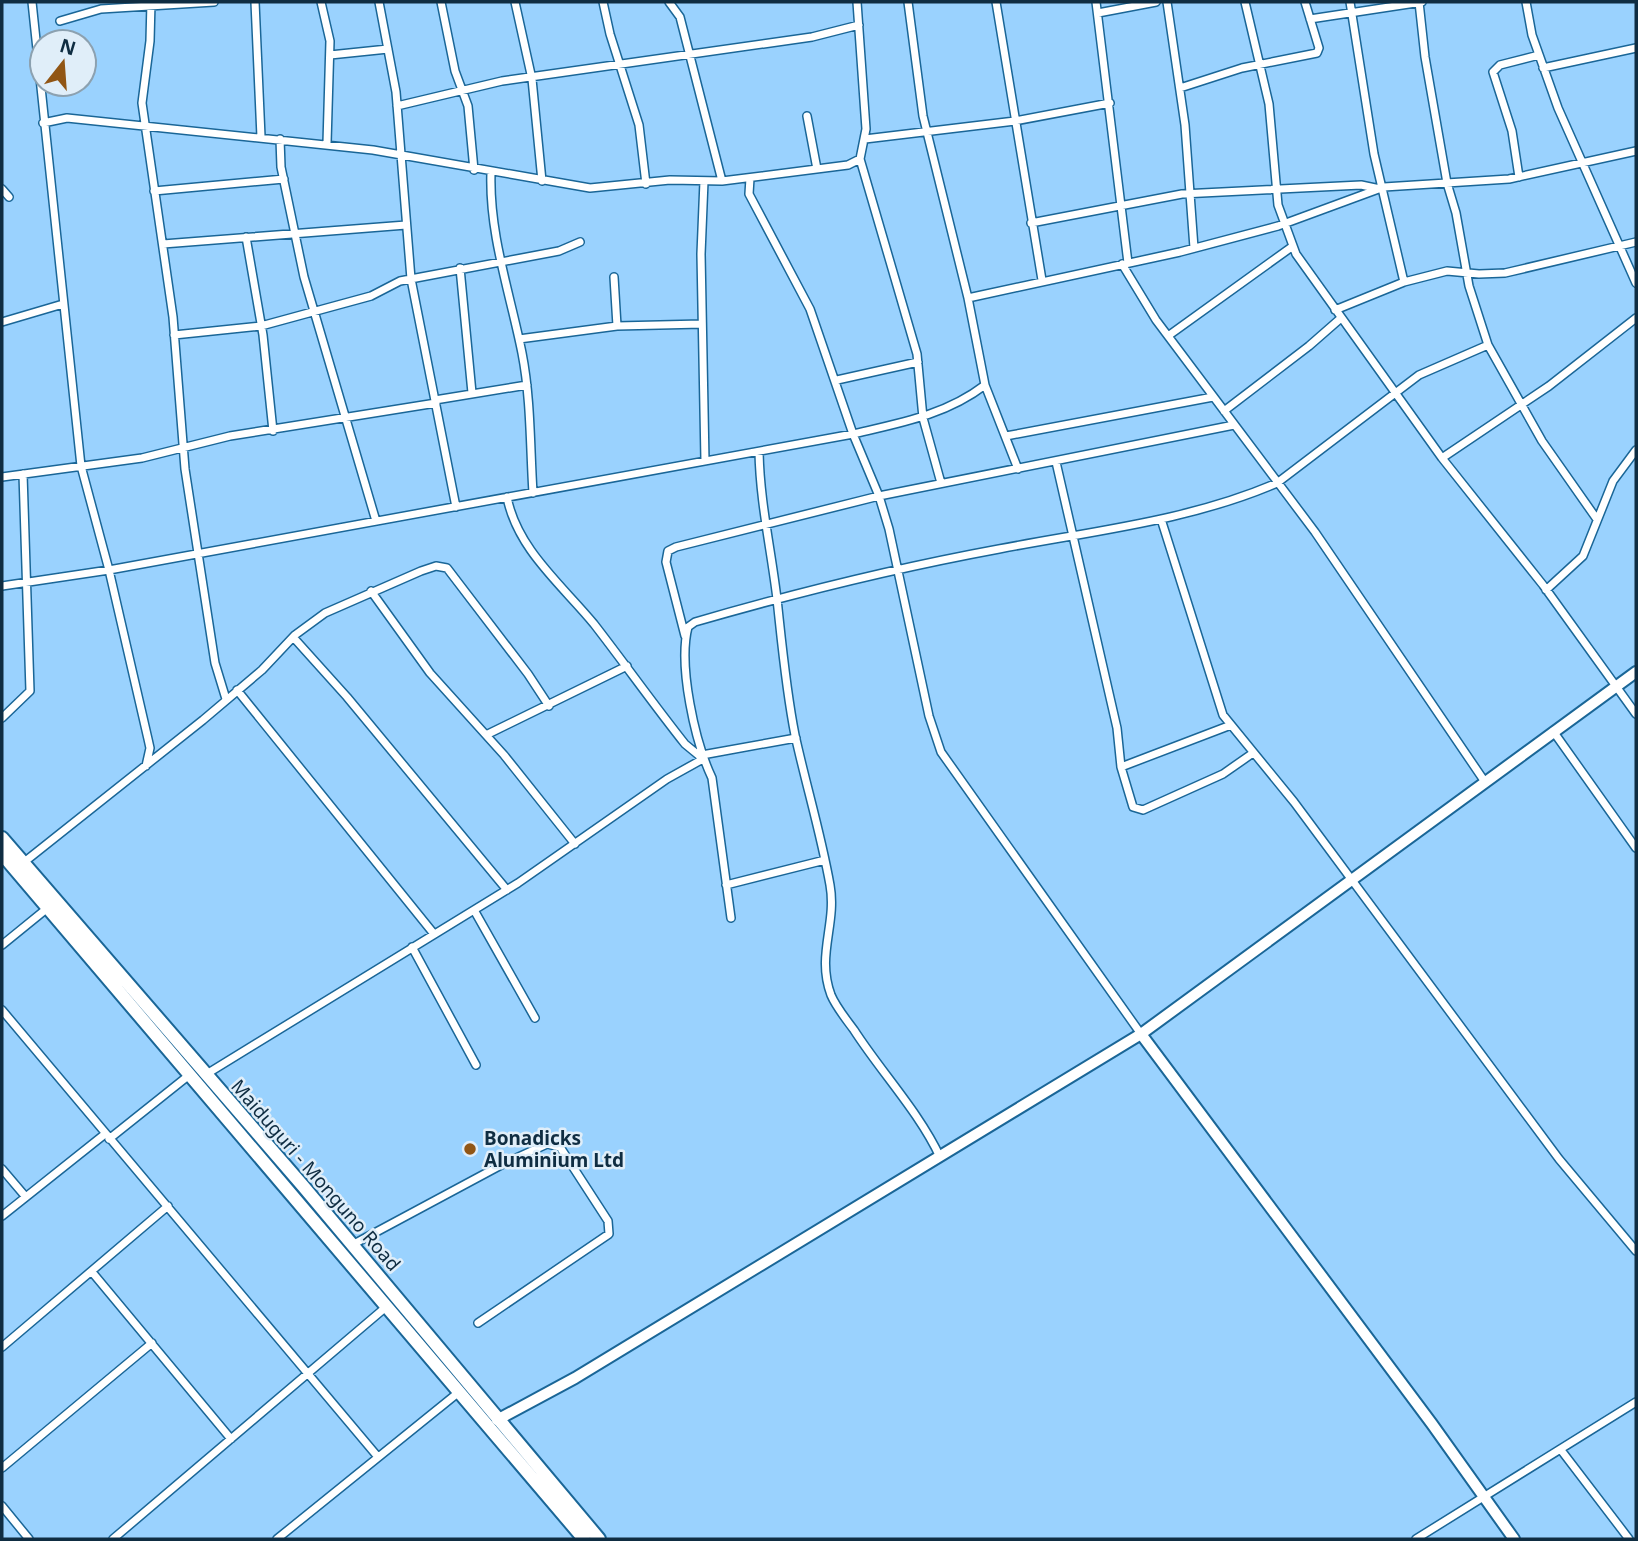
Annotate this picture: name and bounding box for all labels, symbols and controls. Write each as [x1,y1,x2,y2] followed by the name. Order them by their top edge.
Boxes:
[28,28,98,98] north arrow
[57,32,79,61] text: N
[225,1074,407,1276] street label: Maiduguri - Monguno Road
[484,1125,624,1173] place label: Bonadicks Aluminium Ltd
[462,1141,478,1157] marker: Bonadicks Aluminium Ltd

